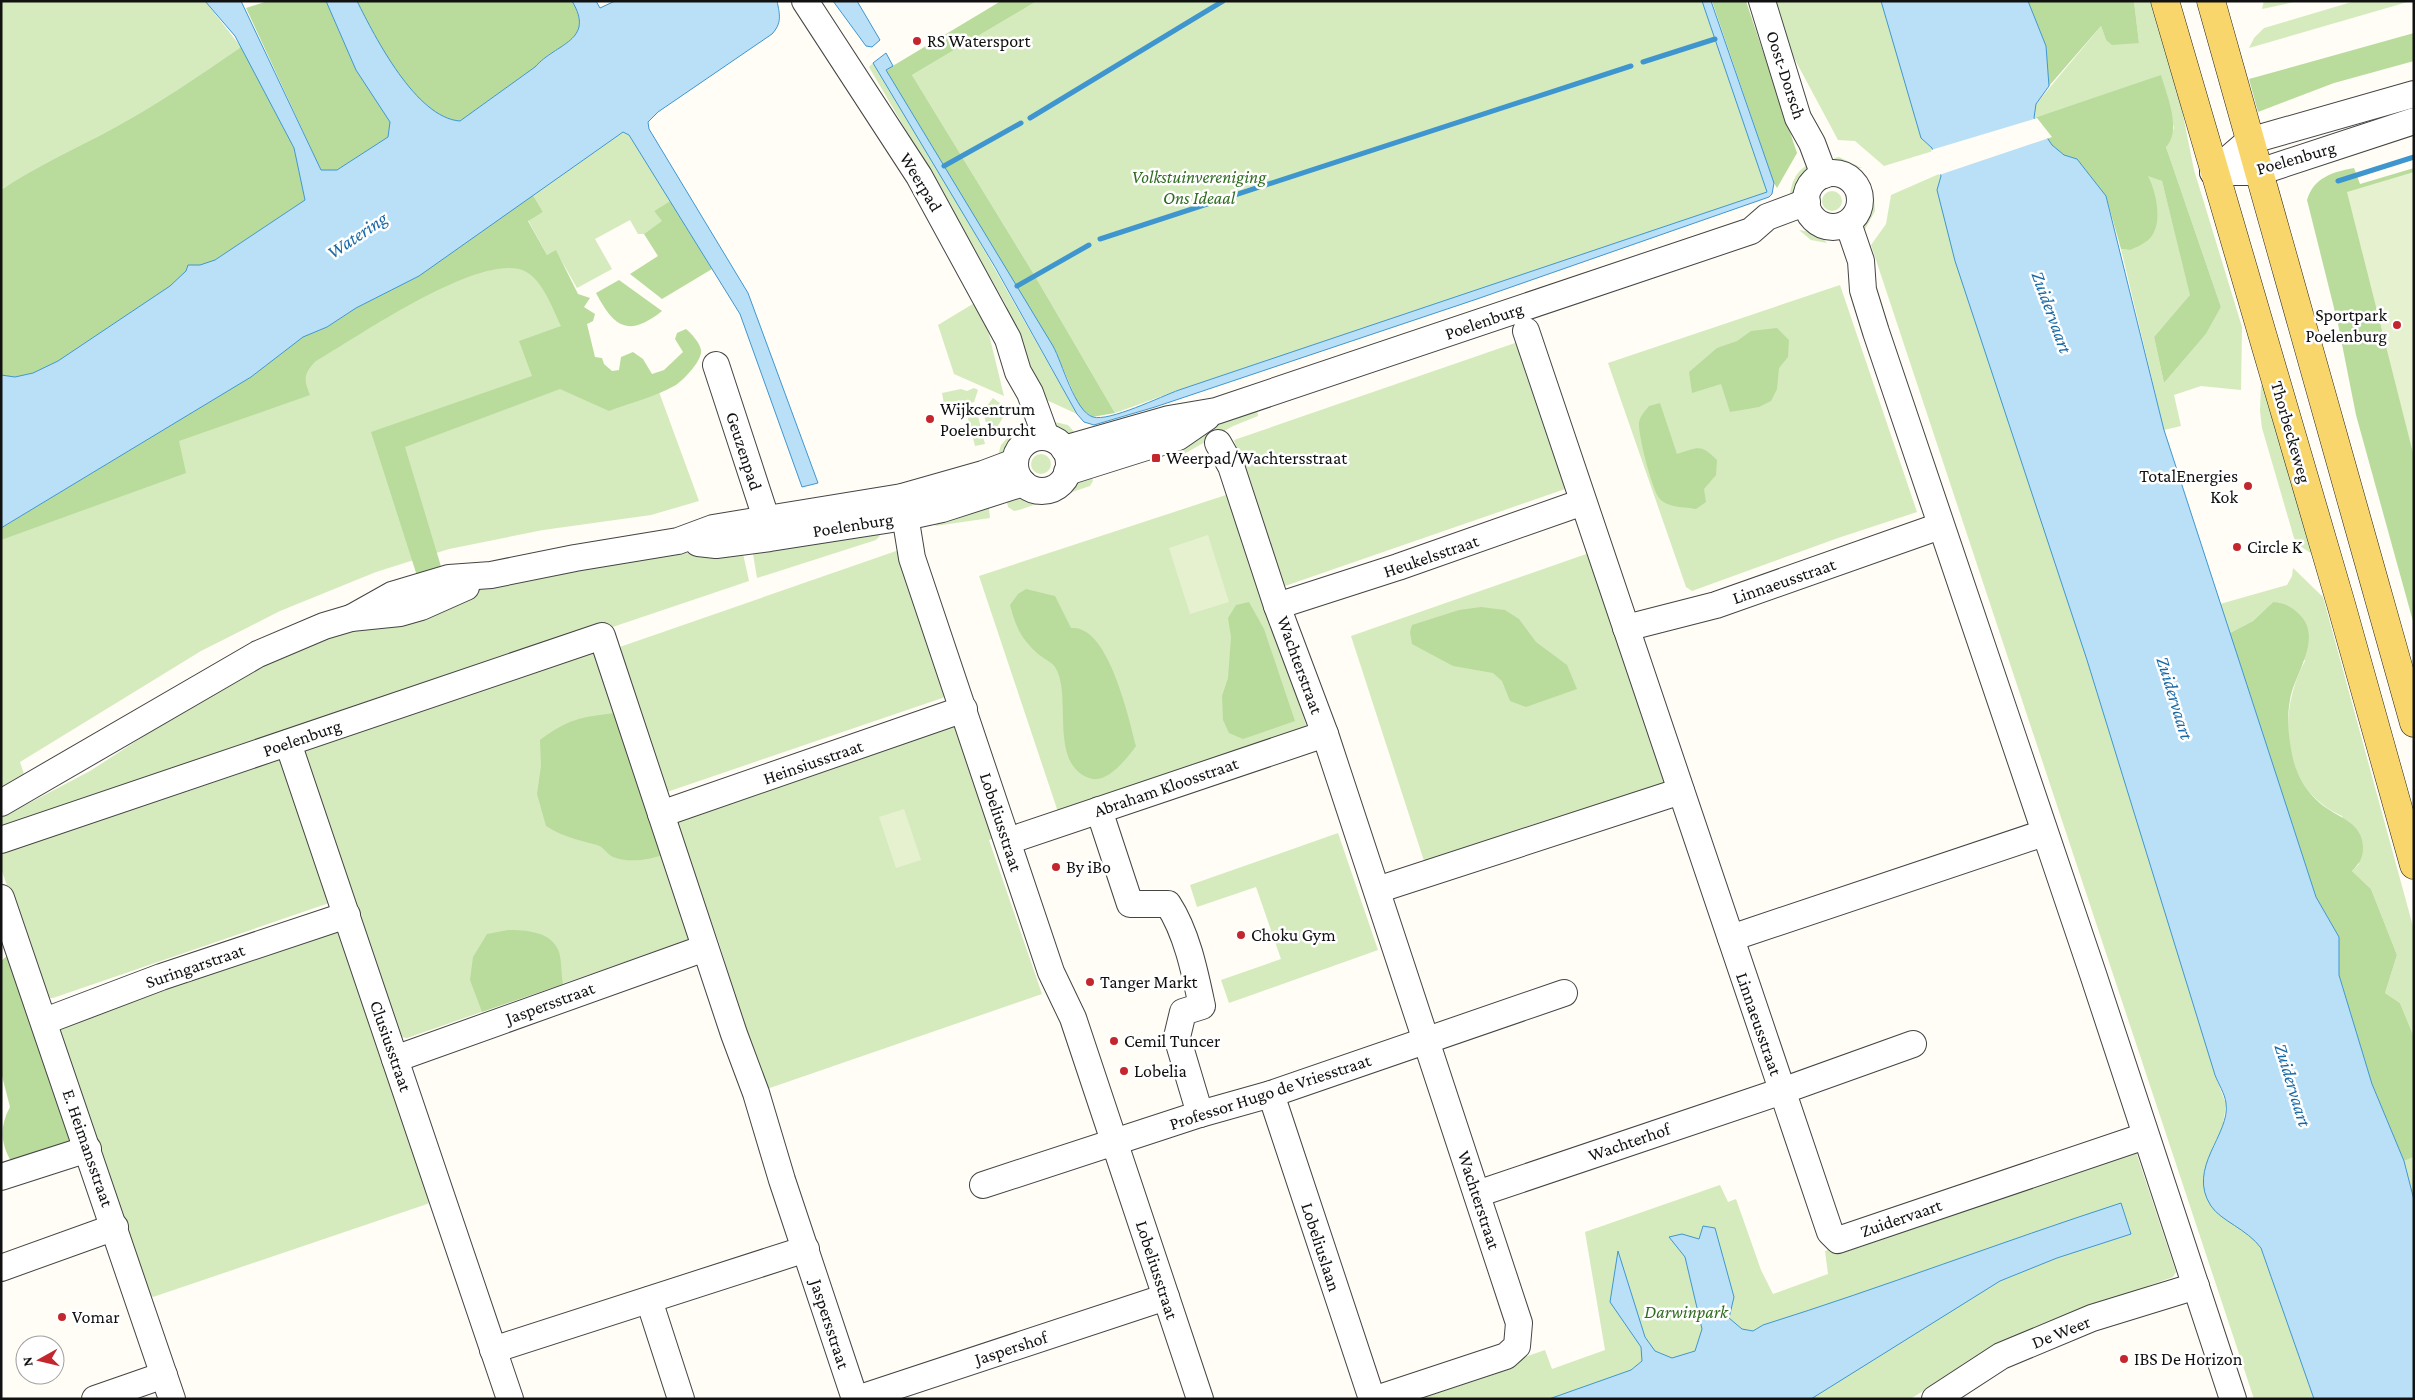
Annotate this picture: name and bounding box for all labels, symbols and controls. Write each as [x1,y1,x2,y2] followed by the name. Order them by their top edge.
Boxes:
[1762,28,1810,122] street label: Oost-Dorsch
[927,31,1031,51] place label: RS Watersport
[911,35,923,47] marker: RS Watersport
[2254,137,2338,179] street label: Poelenburg
[896,149,947,216] street label: Weerpad
[1132,167,1267,208] park label: Volkstuinvereniging Ons Ideaal
[323,207,392,263] water label: Watering
[2027,268,2077,356] water label: Zuidervaart
[1442,298,1526,344] street label: Poelenburg
[2306,305,2387,346] place label: Sportpark Poelenburg
[2391,319,2403,331] marker: Sportpark Poelenburg
[2267,379,2315,486] street label: Thorbeckeweg
[940,399,1037,440] place label: Wijkcentrum Poelenburcht
[722,409,766,493] street label: Geuzenpad
[924,413,936,425] marker: Wijkcentrum Poelenburcht
[1166,448,1348,468] place label: Weerpad/Wachtersstraat
[1150,452,1162,464] marker: Weerpad/Wachtersstraat
[2139,466,2238,507] place label: TotalEnergies Kok
[2242,480,2254,492] marker: TotalEnergies Kok
[811,509,895,541] street label: Poelenburg
[1381,530,1482,582] street label: Heukelsstraat
[2247,537,2303,557] place label: Circle K
[2231,541,2243,553] marker: Circle K
[1730,554,1839,608] street label: Linnaeusstraat
[1273,613,1327,718] street label: Wachterstraat
[2152,654,2198,742] water label: Zuidervaart
[260,715,344,761] street label: Poelenburg
[760,735,866,788] street label: Heinsiusstraat
[1091,753,1242,821] street label: Abraham Kloosstraat
[976,770,1027,875] street label: Lobeliusstraat
[1066,857,1111,877] place label: By iBo
[1050,861,1062,873] marker: By iBo
[1251,925,1336,945] place label: Choku Gym
[1235,929,1247,941] marker: Choku Gym
[143,939,248,992] street label: Suringarstraat
[1732,970,1786,1079] street label: Linnaeusstraat
[1100,972,1199,992] place label: Tanger Markt
[1084,976,1096,988] marker: Tanger Markt
[501,977,598,1029] street label: Jaspersstraat
[366,998,416,1095] street label: Clusiusstraat
[1124,1031,1221,1051] place label: Cemil Tuncer
[1108,1035,1120,1047] marker: Cemil Tuncer
[2270,1041,2316,1129] water label: Zuidervaart
[1167,1050,1374,1134] street label: Professor Hugo de Vriesstraat
[1134,1061,1187,1081] place label: Lobelia
[1118,1065,1130,1077] marker: Lobelia
[59,1087,118,1210] street label: E. Heimansstraat
[1586,1118,1674,1165] street label: Wachterhof
[1454,1148,1505,1253] street label: Wachterstraat
[1858,1194,1945,1241] street label: Zuidervaart
[1297,1200,1345,1294] street label: Lobeliuslaan
[1132,1218,1183,1323] street label: Lobeliusstraat
[805,1275,854,1372] street label: Jaspersstraat
[1644,1302,1729,1322] park label: Darwinpark
[72,1307,120,1327] place label: Vomar
[56,1311,68,1323] marker: Vomar
[2029,1311,2094,1353] street label: De Weer
[970,1326,1052,1370] street label: Jaspershof
[15,1335,65,1385] north arrow
[2134,1349,2243,1369] place label: IBS De Horizon
[2118,1353,2130,1365] marker: IBS De Horizon
[18,1356,36,1368] text: N

